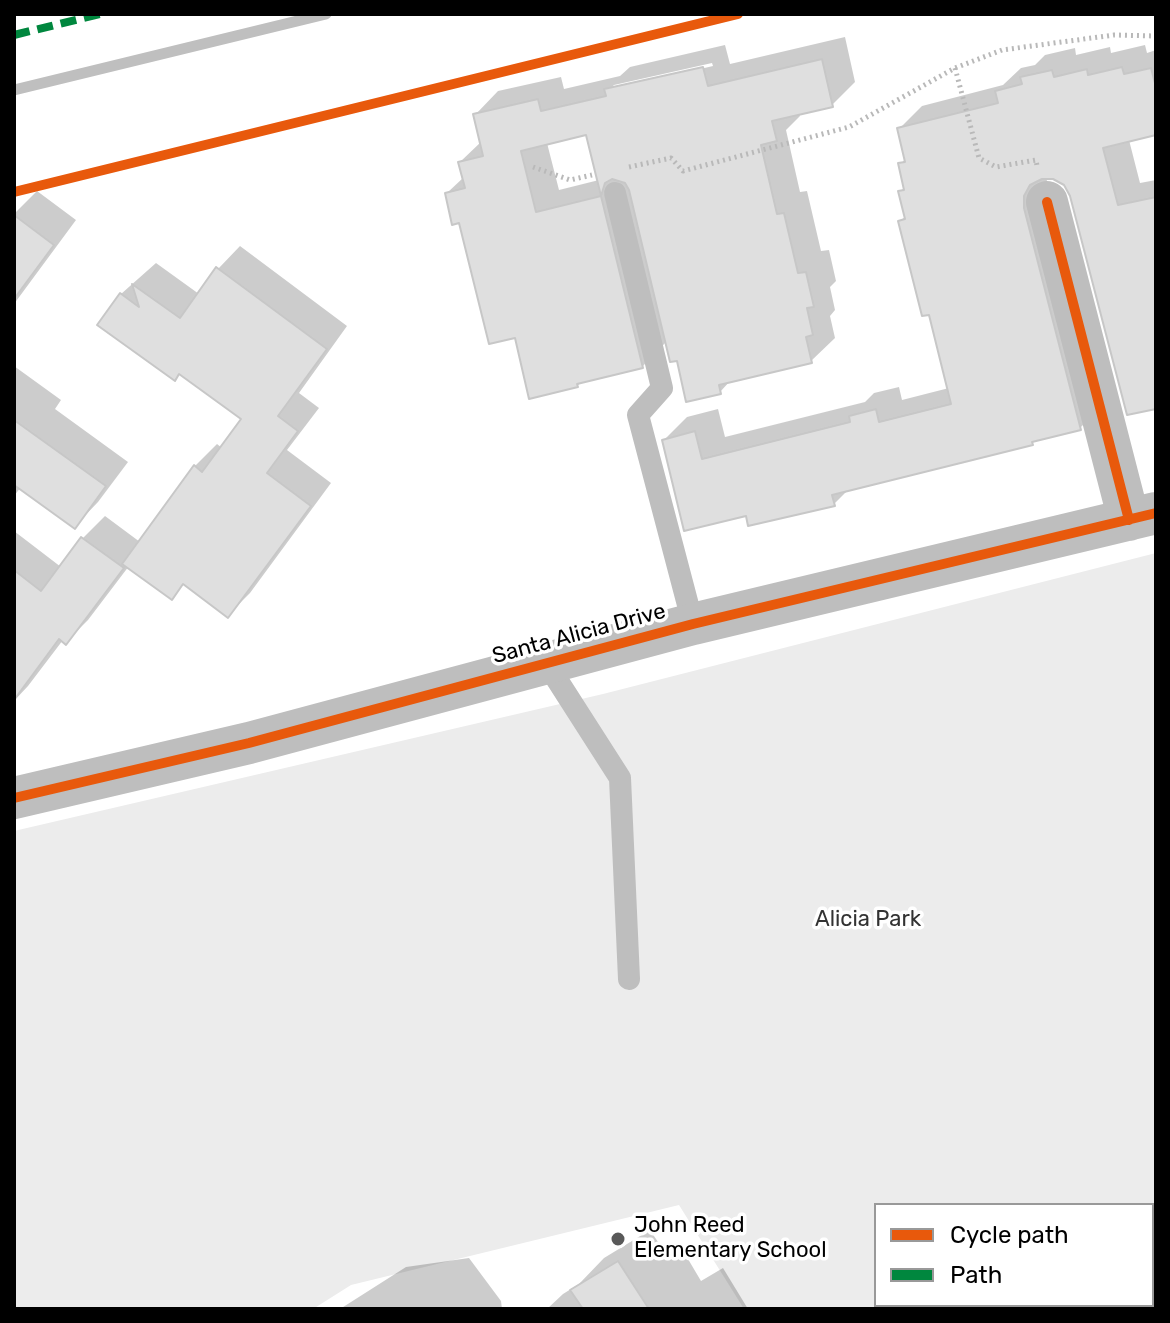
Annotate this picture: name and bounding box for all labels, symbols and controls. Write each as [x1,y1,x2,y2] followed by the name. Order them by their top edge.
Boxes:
[489,598,669,670] street label: Santa Alicia Drive
[815,907,921,933] park label: Alicia Park
[874,1203,1154,1307] legend
[634,1213,827,1264] place label: John Reed Elementary School
[950,1221,1069,1249] text: Cycle path
[609,1230,627,1248] marker: John Reed Elementary School
[950,1261,1002,1289] text: Path

